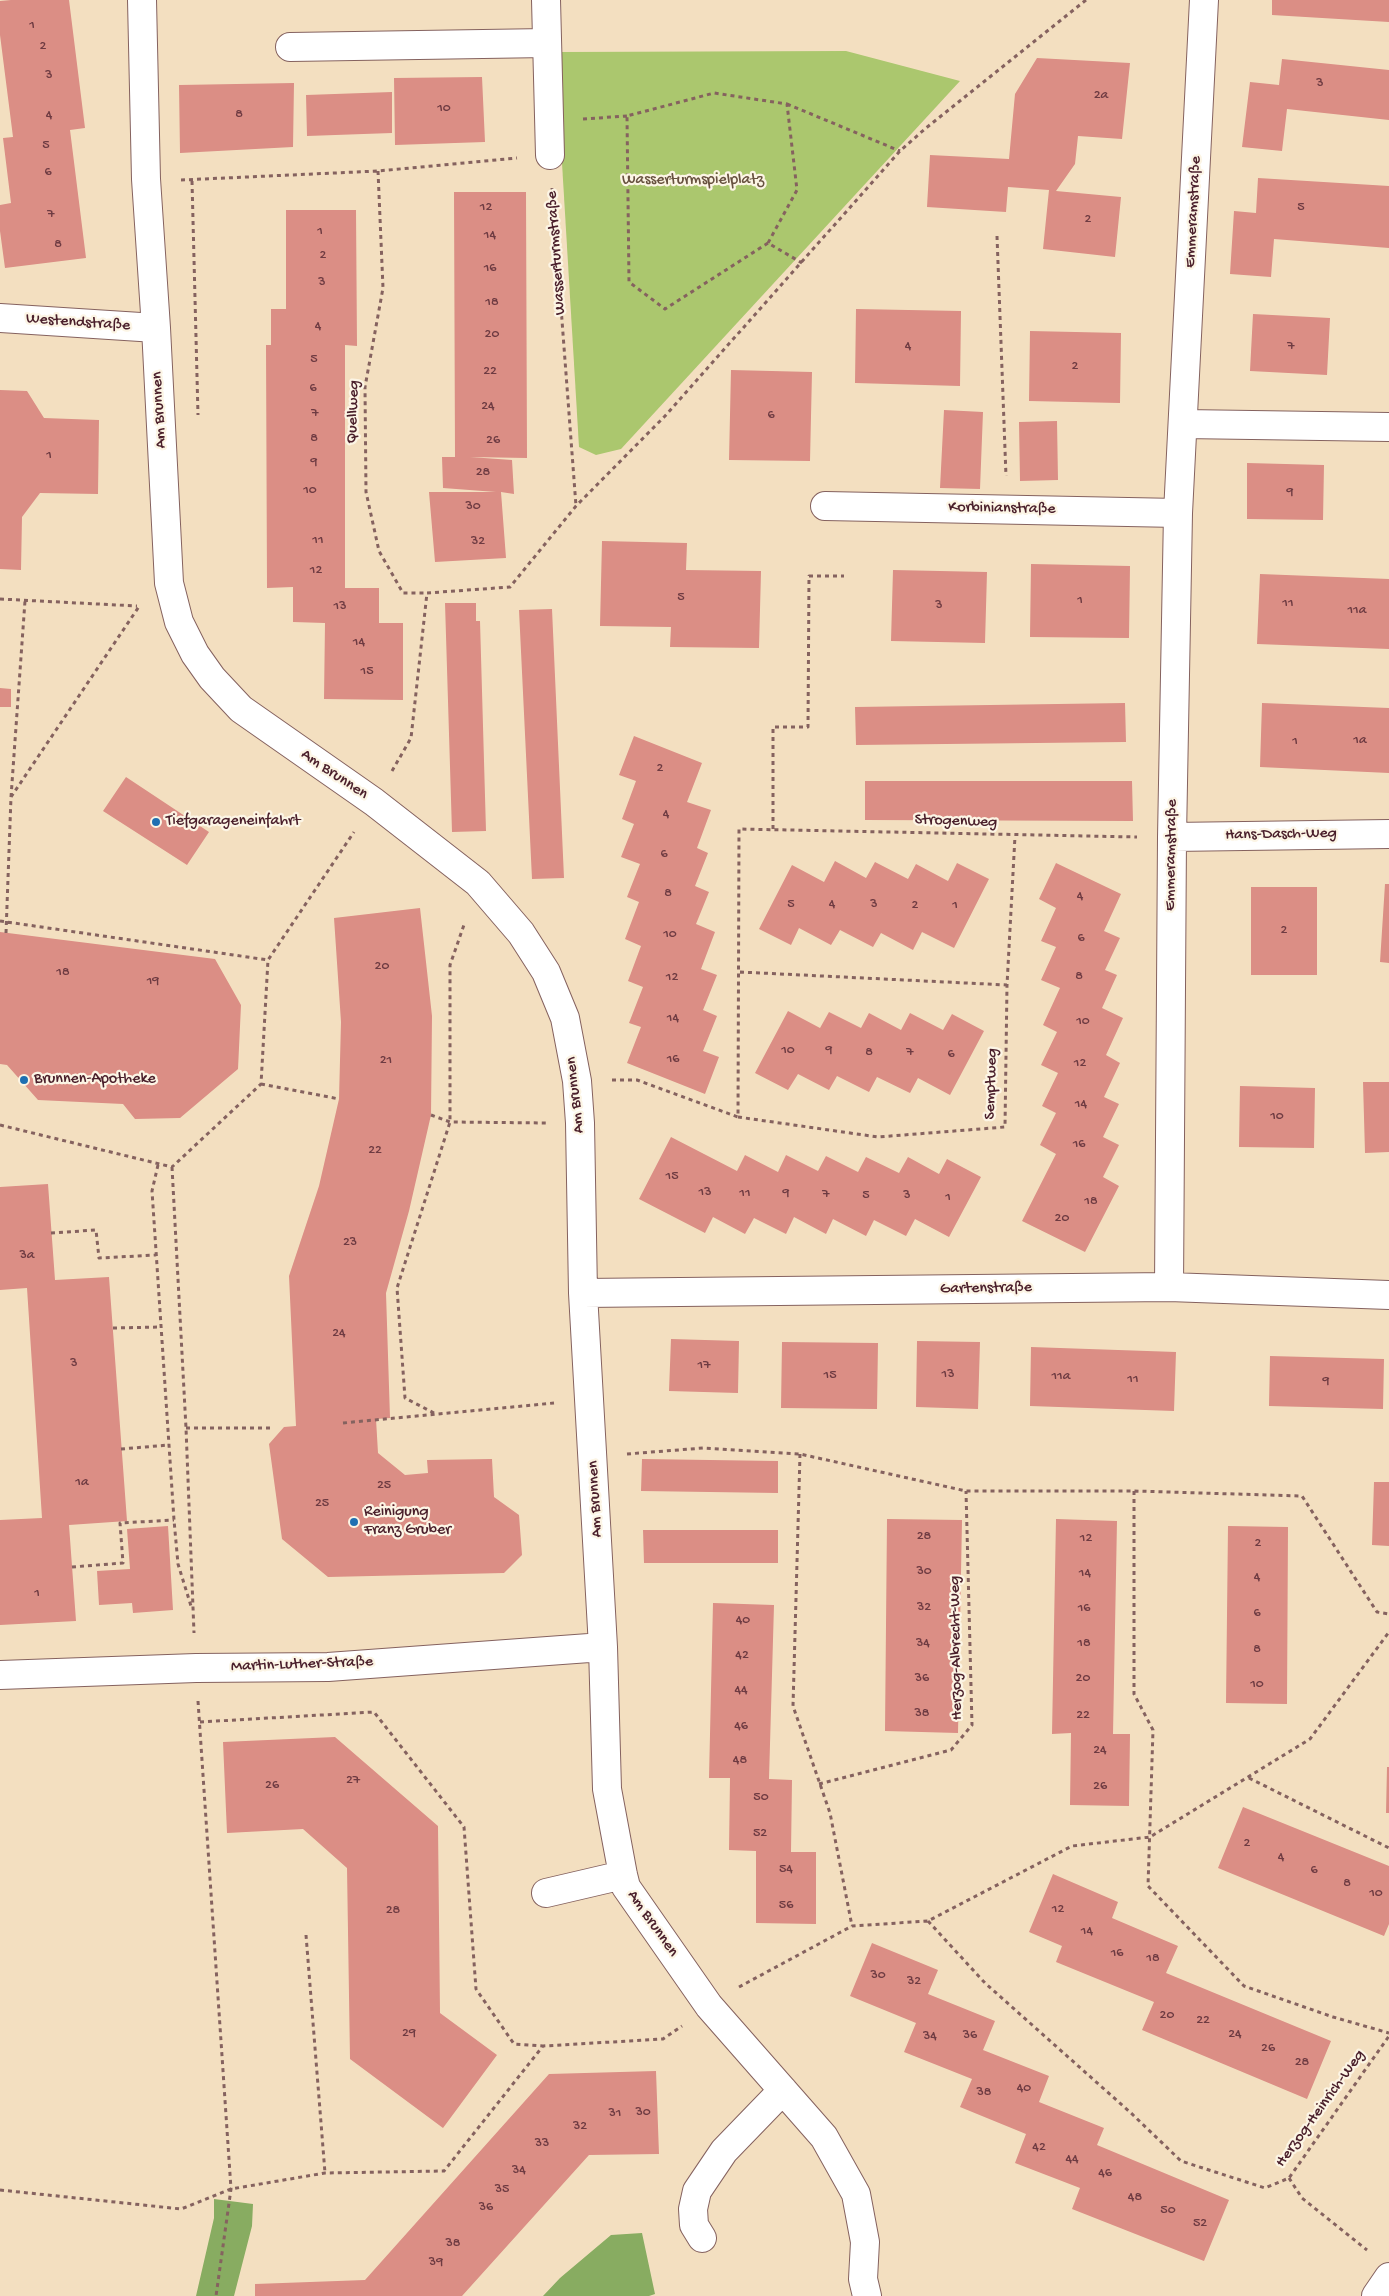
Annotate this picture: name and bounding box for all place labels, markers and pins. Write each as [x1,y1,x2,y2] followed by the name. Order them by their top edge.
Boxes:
[166,812,300,832] place label: Tiefgarageneinfahrt
[150,816,162,828] marker: Tiefgarageneinfahrt
[34,1070,156,1090] place label: Brunnen-Apotheke
[18,1074,30,1086] marker: Brunnen-Apotheke
[364,1503,451,1541] place label: Reinigung Franz Gruber
[348,1516,360,1528] marker: Reinigung Franz Gruber

